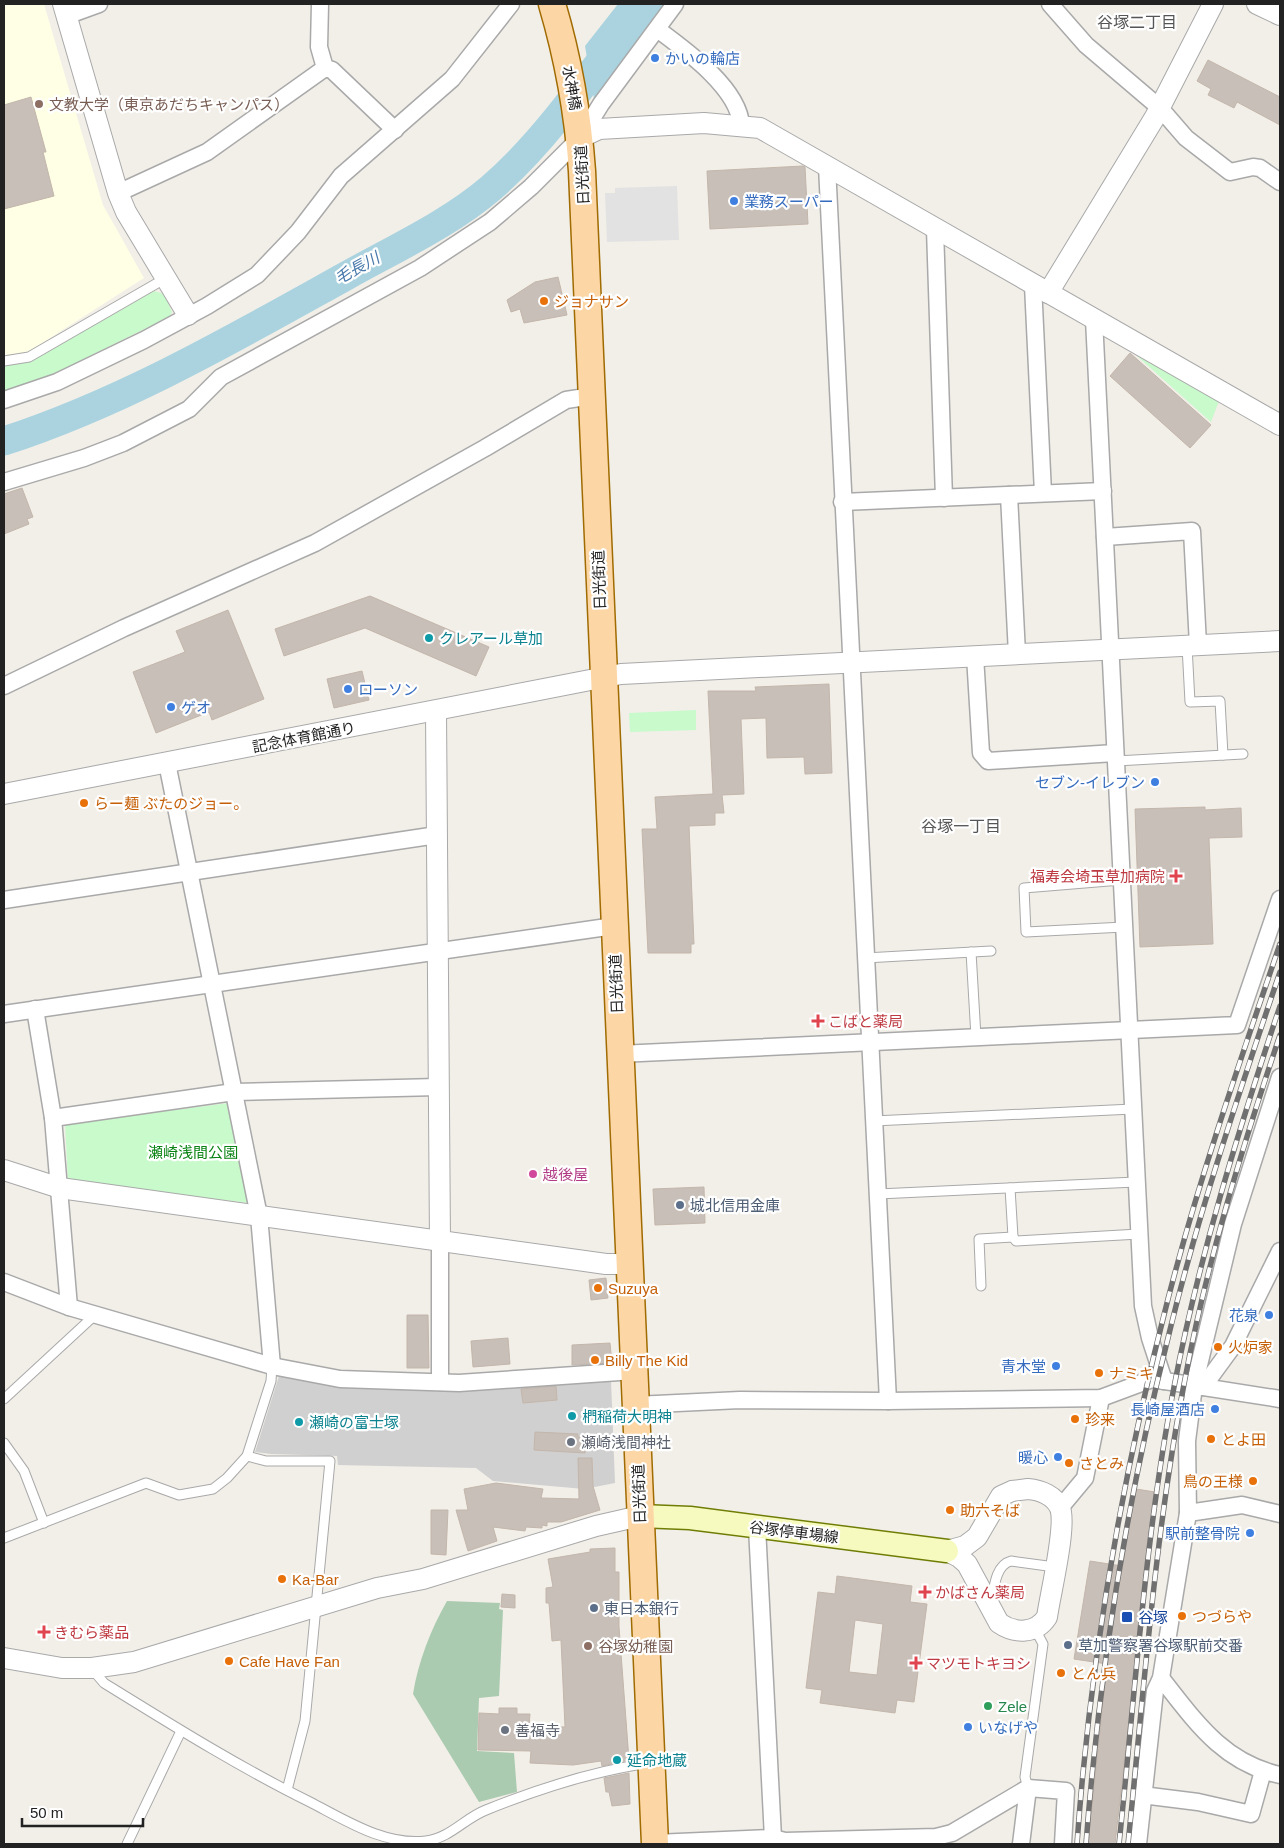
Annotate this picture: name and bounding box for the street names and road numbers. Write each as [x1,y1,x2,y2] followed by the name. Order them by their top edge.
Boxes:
[560,64,584,112] street label: 水神橋
[572,145,592,205] street label: 日光街道
[589,550,609,610] street label: 日光街道
[251,719,357,755] street label: 記念体育館通り
[606,954,626,1014] street label: 日光街道
[629,1464,649,1524] street label: 日光街道
[748,1518,840,1546] street label: 谷塚停車場線

